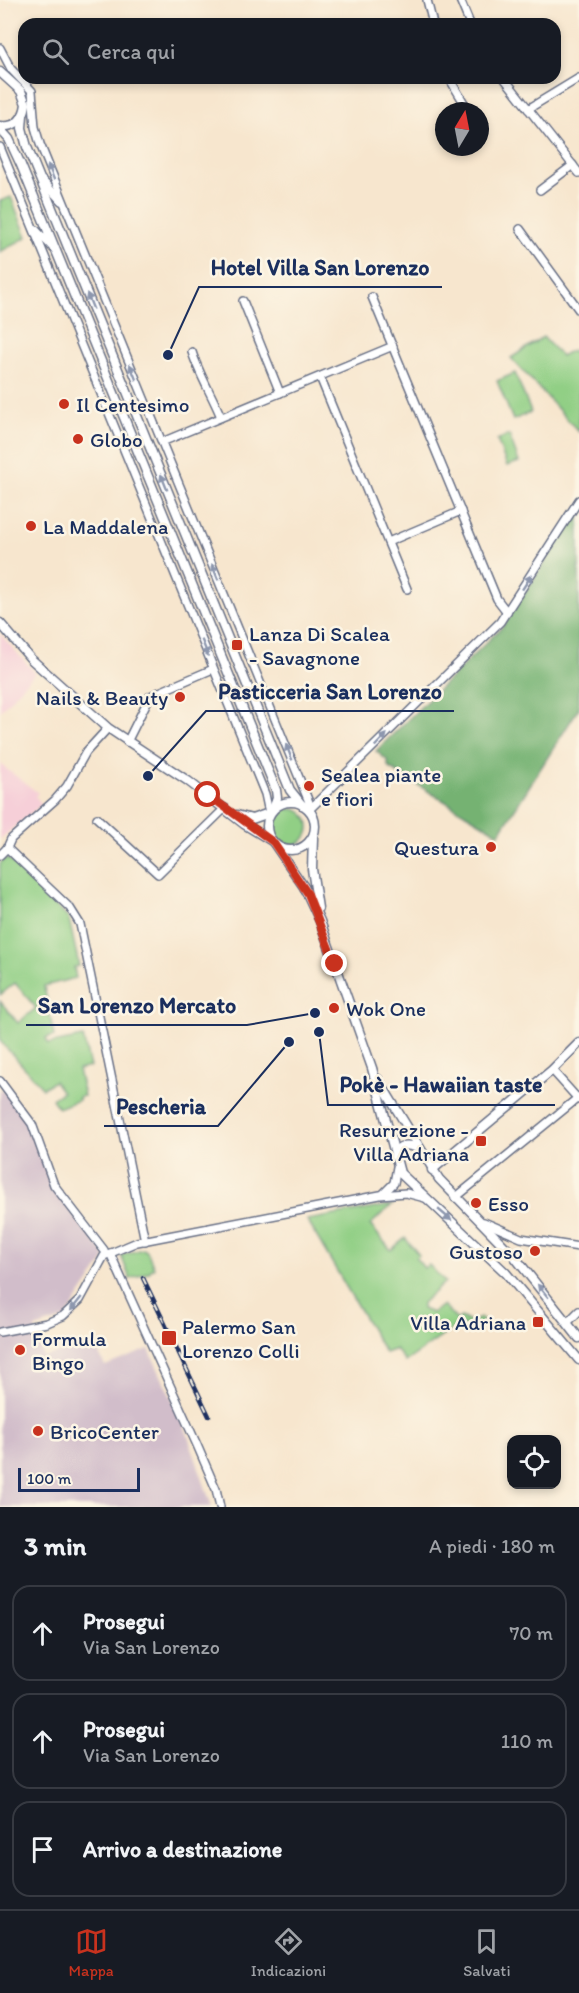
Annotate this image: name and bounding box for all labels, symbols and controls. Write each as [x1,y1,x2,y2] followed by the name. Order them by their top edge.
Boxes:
[18,18,561,84] search box
[39,35,72,68] icon: search
[87,38,175,65] text: Cerca qui
[435,102,489,156] north arrow
[46,163,55,181] one-way arrow
[199,247,442,287] callout: Hotel Villa San Lorenzo
[211,254,429,281] text: Hotel Villa San Lorenzo
[85,292,95,310] one-way arrow
[128,363,137,381] one-way arrow
[76,392,189,417] place label: Il Centesimo
[57,397,71,411] marker: Il Centesimo
[90,427,143,452] place label: Globo
[71,432,85,446] marker: Globo
[159,473,168,491] one-way arrow
[43,514,168,539] place label: La Maddalena
[24,519,38,533] marker: La Maddalena
[210,563,219,581] one-way arrow
[521,574,533,590] one-way arrow
[249,621,390,670] place label: Lanza Di Scalea - Savagnone
[230,638,244,652] marker: Lanza Di Scalea - Savagnone
[200,640,210,658] one-way arrow
[206,671,454,711] callout: Pasticceria San Lorenzo
[218,678,442,705] text: Pasticceria San Lorenzo
[36,685,168,710] place label: Nails & Beauty
[173,690,187,704] marker: Nails & Beauty
[374,734,388,748] one-way arrow
[284,743,294,761] one-way arrow
[321,762,441,811] place label: Sealea piante e fiori
[302,779,316,793] marker: Sealea piante e fiori
[194,781,220,807] route start
[394,835,479,860] place label: Questura
[484,840,498,854] marker: Questura
[321,950,347,976] route end
[26,985,247,1025] callout: San Lorenzo Mercato
[38,992,236,1019] text: San Lorenzo Mercato
[346,996,426,1021] place label: Wok One
[327,1001,341,1015] marker: Wok One
[328,1065,555,1105] callout: Pokè - Hawaiian taste
[339,1071,543,1098] text: Pokè - Hawaiian taste
[104,1086,218,1126] callout: Pescheria
[116,1093,207,1120] text: Pescheria
[339,1117,469,1166] place label: Resurrezione - Villa Adriana
[474,1134,488,1148] marker: Resurrezione - Villa Adriana
[488,1191,529,1216] place label: Esso
[469,1196,483,1210] marker: Esso
[437,1208,453,1221] one-way arrow
[449,1239,523,1264] place label: Gustoso
[528,1244,542,1258] marker: Gustoso
[537,1283,550,1299] one-way arrow
[69,1296,82,1312] one-way arrow
[410,1310,526,1335] place label: Villa Adriana
[182,1314,300,1363] place label: Palermo San Lorenzo Colli
[531,1315,545,1329] marker: Villa Adriana
[32,1326,107,1375] place label: Formula Bingo
[160,1329,178,1347] marker: Palermo San Lorenzo Colli
[13,1343,27,1357] marker: Formula Bingo
[50,1419,159,1444] place label: BricoCenter
[31,1424,45,1438] marker: BricoCenter
[507,1435,561,1489] map controls
[507,1435,561,1489] button: locate
[18,1465,140,1492] scale bar
[27,1469,71,1488] text: 100 m
[24,1530,86,1562] text: 3 min
[429,1534,555,1558] text: A piedi · 180 m
[83,1608,165,1635] text: Prosegui
[26,1617,59,1650] icon: ahead
[509,1621,553,1645] text: 70 m
[83,1635,220,1659] text: Via San Lorenzo
[83,1716,165,1743] text: Prosegui
[26,1725,59,1758] icon: ahead
[501,1729,553,1753] text: 110 m
[83,1743,220,1767] text: Via San Lorenzo
[26,1833,59,1866] icon: arrive
[83,1836,282,1863] text: Arrivo a destinazione
[69,1925,114,1980] tab: Mappa
[251,1925,326,1980] tab: Indicazioni
[463,1925,510,1980] tab: Salvati

